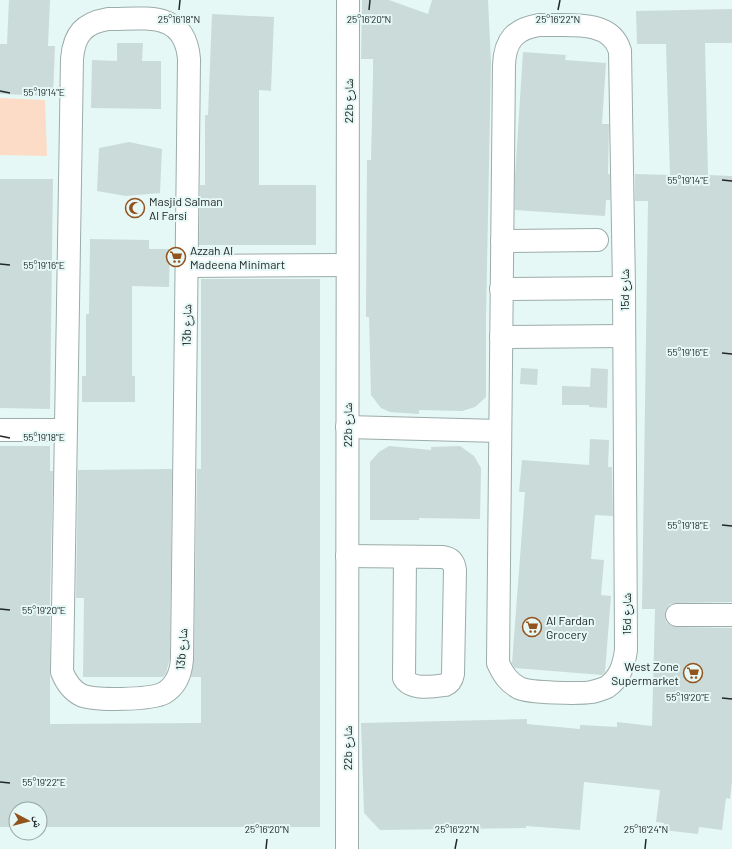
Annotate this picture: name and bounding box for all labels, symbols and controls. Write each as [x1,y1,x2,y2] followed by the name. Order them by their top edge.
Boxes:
[158,13,200,25] text: 25°16'18"N
[347,13,391,25] text: 25°16'20"N
[536,13,580,25] text: 25°16'22"N
[341,79,357,123] street label: 22b شارع
[23,86,65,98] text: 55°19'14"E
[667,174,709,186] text: 55°19'14"E
[149,194,223,222] place label: Masjid Salman Al Farsi
[124,197,146,219] mosque icon: Masjid Salman Al Farsi
[190,243,285,271] place label: Azzah Al Madeena Minimart
[165,246,187,268] supermarket icon: Azzah Al Madeena Minimart
[23,259,65,271] text: 55°19'16"E
[617,269,633,311] street label: 15d شارع
[179,304,195,346] street label: 13b شارع
[667,346,709,358] text: 55°19'16"E
[340,403,356,447] street label: 22b شارع
[23,431,65,443] text: 55°19'18"E
[667,519,709,531] text: 55°19'18"E
[619,593,635,635] street label: 15d شارع
[22,604,66,616] text: 55°19'20"E
[546,613,594,641] place label: Al Fardan Grocery
[521,616,543,638] supermarket icon: Al Fardan Grocery
[173,627,191,671] street label: 13b شارع
[611,659,679,687] place label: West Zone Supermarket
[682,662,704,684] supermarket icon: West Zone Supermarket
[666,691,710,703] text: 55°19'20"E
[340,726,356,770] street label: 22b شارع
[22,776,66,788] text: 55°19'22"E
[8,801,48,841] north arrow
[29,815,46,829] text: ش
[245,823,289,835] text: 25°16'20"N
[435,823,479,835] text: 25°16'22"N
[624,823,668,835] text: 25°16'24"N

